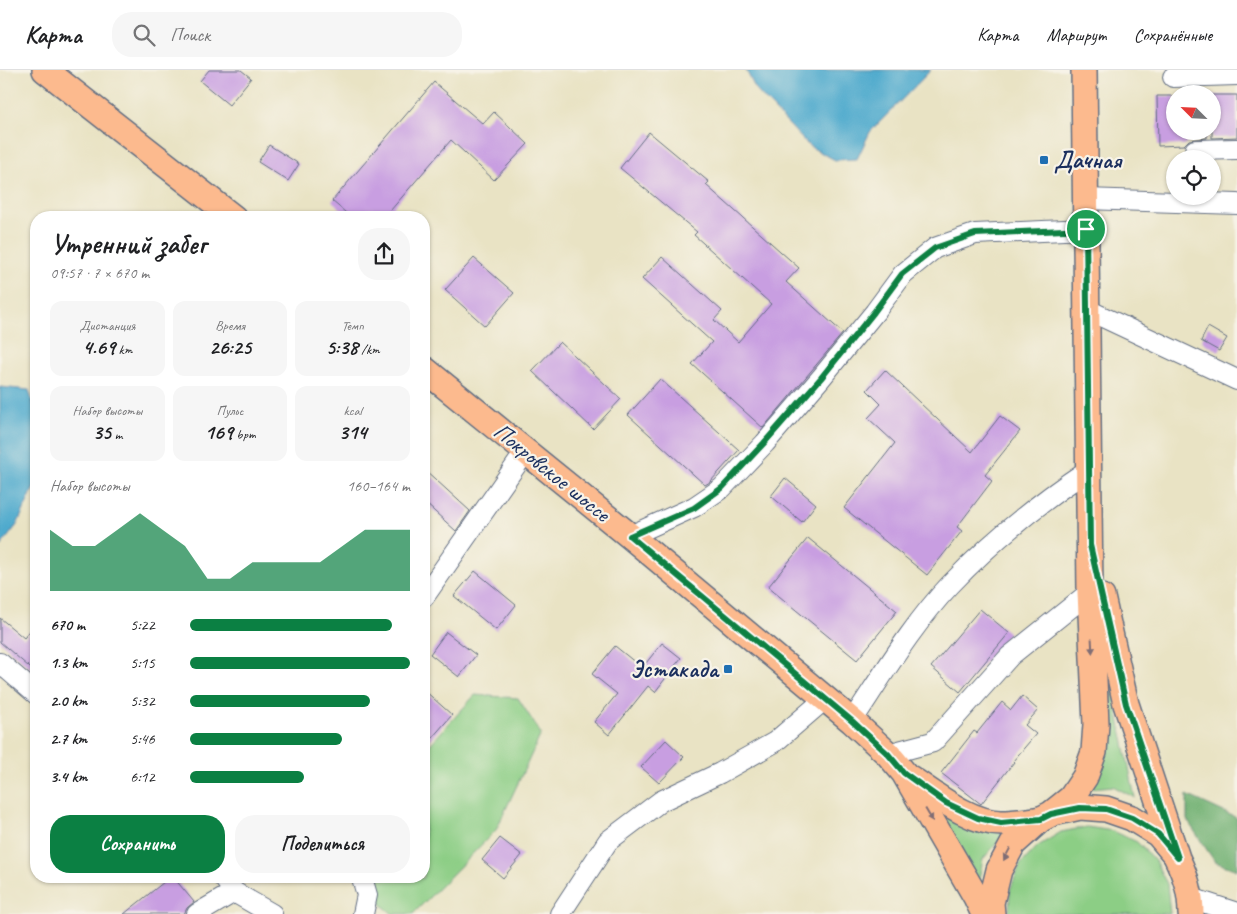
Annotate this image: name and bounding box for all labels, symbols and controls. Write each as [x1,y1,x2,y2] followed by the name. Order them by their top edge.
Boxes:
[112,12,462,57] search box
[25,20,82,50] text: Карта
[130,21,158,49] icon: search
[170,23,210,47] text: Поиск
[977,24,1018,46] text: Карта
[1046,24,1106,46] text: Маршрут
[1134,24,1212,46] text: Сохранённые
[1166,85,1221,140] north arrow
[1166,85,1221,205] map controls
[1054,145,1123,175] place label: Дачная
[1166,150,1221,205] button: locate
[1038,154,1050,166] marker: Дачная
[1065,208,1107,250] pin
[1072,215,1100,243] icon: arrive
[50,226,206,261] text: Утренний забег
[358,228,410,280] button: share
[50,263,149,283] text: 09:57 · 7 × 670 m
[79,317,135,334] text: Дистанция
[215,317,245,334] text: Время
[341,317,364,334] text: Темп
[82,334,115,360] text: 4.69
[209,334,251,360] text: 26:25
[326,334,358,360] text: 5:38
[115,341,132,358] text: km
[358,341,380,358] text: /km
[73,402,142,419] text: Набор высоты
[216,402,244,419] text: Пульс
[343,402,362,419] text: kcal
[488,416,618,530] street label: Покровское шоссе
[92,419,111,445] text: 35
[204,419,233,445] text: 169
[338,419,367,445] text: 314
[111,426,122,443] text: m
[233,426,256,443] text: bpm
[50,476,129,496] text: Набор высоты
[347,476,410,496] text: 160–164 m
[50,615,85,635] text: 670 m
[130,615,155,635] text: 5:22
[1089,639,1097,655] one-way arrow
[50,653,87,673] text: 1.3 km
[130,653,155,673] text: 5:15
[630,654,720,684] place label: Эстакада
[722,663,734,675] marker: Эстакада
[50,691,87,711] text: 2.0 km
[130,691,155,711] text: 5:32
[50,729,87,749] text: 2.7 km
[130,729,155,749] text: 5:46
[50,767,87,787] text: 3.4 km
[130,767,155,787] text: 6:12
[924,809,933,822] one-way arrow
[50,815,225,873] button: Сохранить
[235,815,410,873] button: Поделиться
[1003,847,1012,861] one-way arrow

